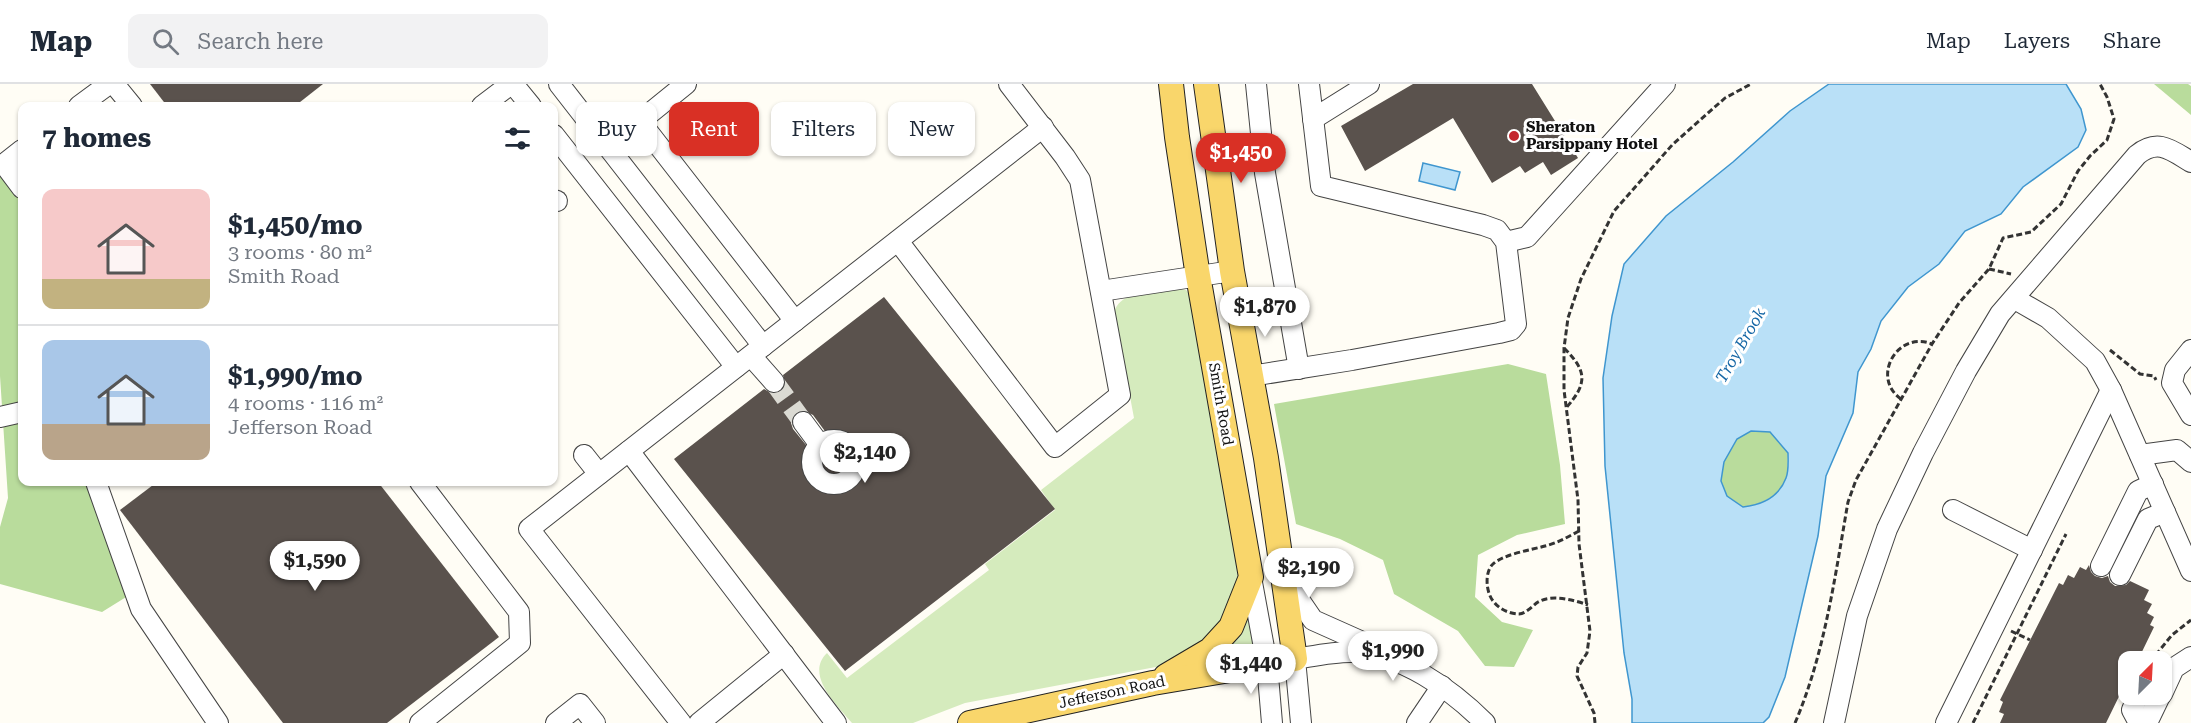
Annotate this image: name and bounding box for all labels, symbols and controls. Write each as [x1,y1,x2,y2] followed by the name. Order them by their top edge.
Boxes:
[128,14,548,68] search box
[30,25,92,58] text: Map
[149,25,182,58] icon: search
[197,29,323,54] text: Search here
[1926,29,1971,53] text: Map
[2004,29,2070,53] text: Layers
[2103,29,2161,53] text: Share
[576,102,657,156] chip: Buy
[669,102,759,156] chip: Rent
[771,102,876,156] chip: Filters
[888,102,975,156] chip: New
[1526,118,1658,153] place label: Sheraton Parsippany Hotel
[501,122,534,155] icon: filters
[42,123,151,153] text: 7 homes
[1507,129,1521,143] marker: Sheraton Parsippany Hotel
[1192,133,1290,184] pin: $1,450
[1210,140,1272,164] text: $1,450
[228,210,363,240] text: $1,450/mo
[90,213,162,285] icon: home
[228,240,372,264] text: 3 rooms · 80 m²
[228,264,340,288] text: Smith Road
[1216,287,1314,338] pin: $1,870
[1234,294,1296,318] text: $1,870
[1711,304,1770,386] water label: Troy Brook
[228,361,363,391] text: $1,990/mo
[1205,361,1237,447] street label: Smith Road
[90,364,162,436] icon: home
[228,391,383,415] text: 4 rooms · 116 m²
[228,415,372,439] text: Jefferson Road
[816,433,914,484] pin: $2,140
[834,440,896,464] text: $2,140
[266,541,364,592] pin: $1,590
[284,548,346,572] text: $1,590
[1260,548,1358,599] pin: $2,190
[1278,555,1340,579] text: $2,190
[1344,631,1442,682] pin: $1,990
[1362,638,1424,662] text: $1,990
[1202,644,1300,695] pin: $1,440
[1220,651,1282,675] text: $1,440
[2118,651,2172,705] north arrow
[2118,651,2172,705] map controls
[1057,672,1167,712] street label: Jefferson Road

